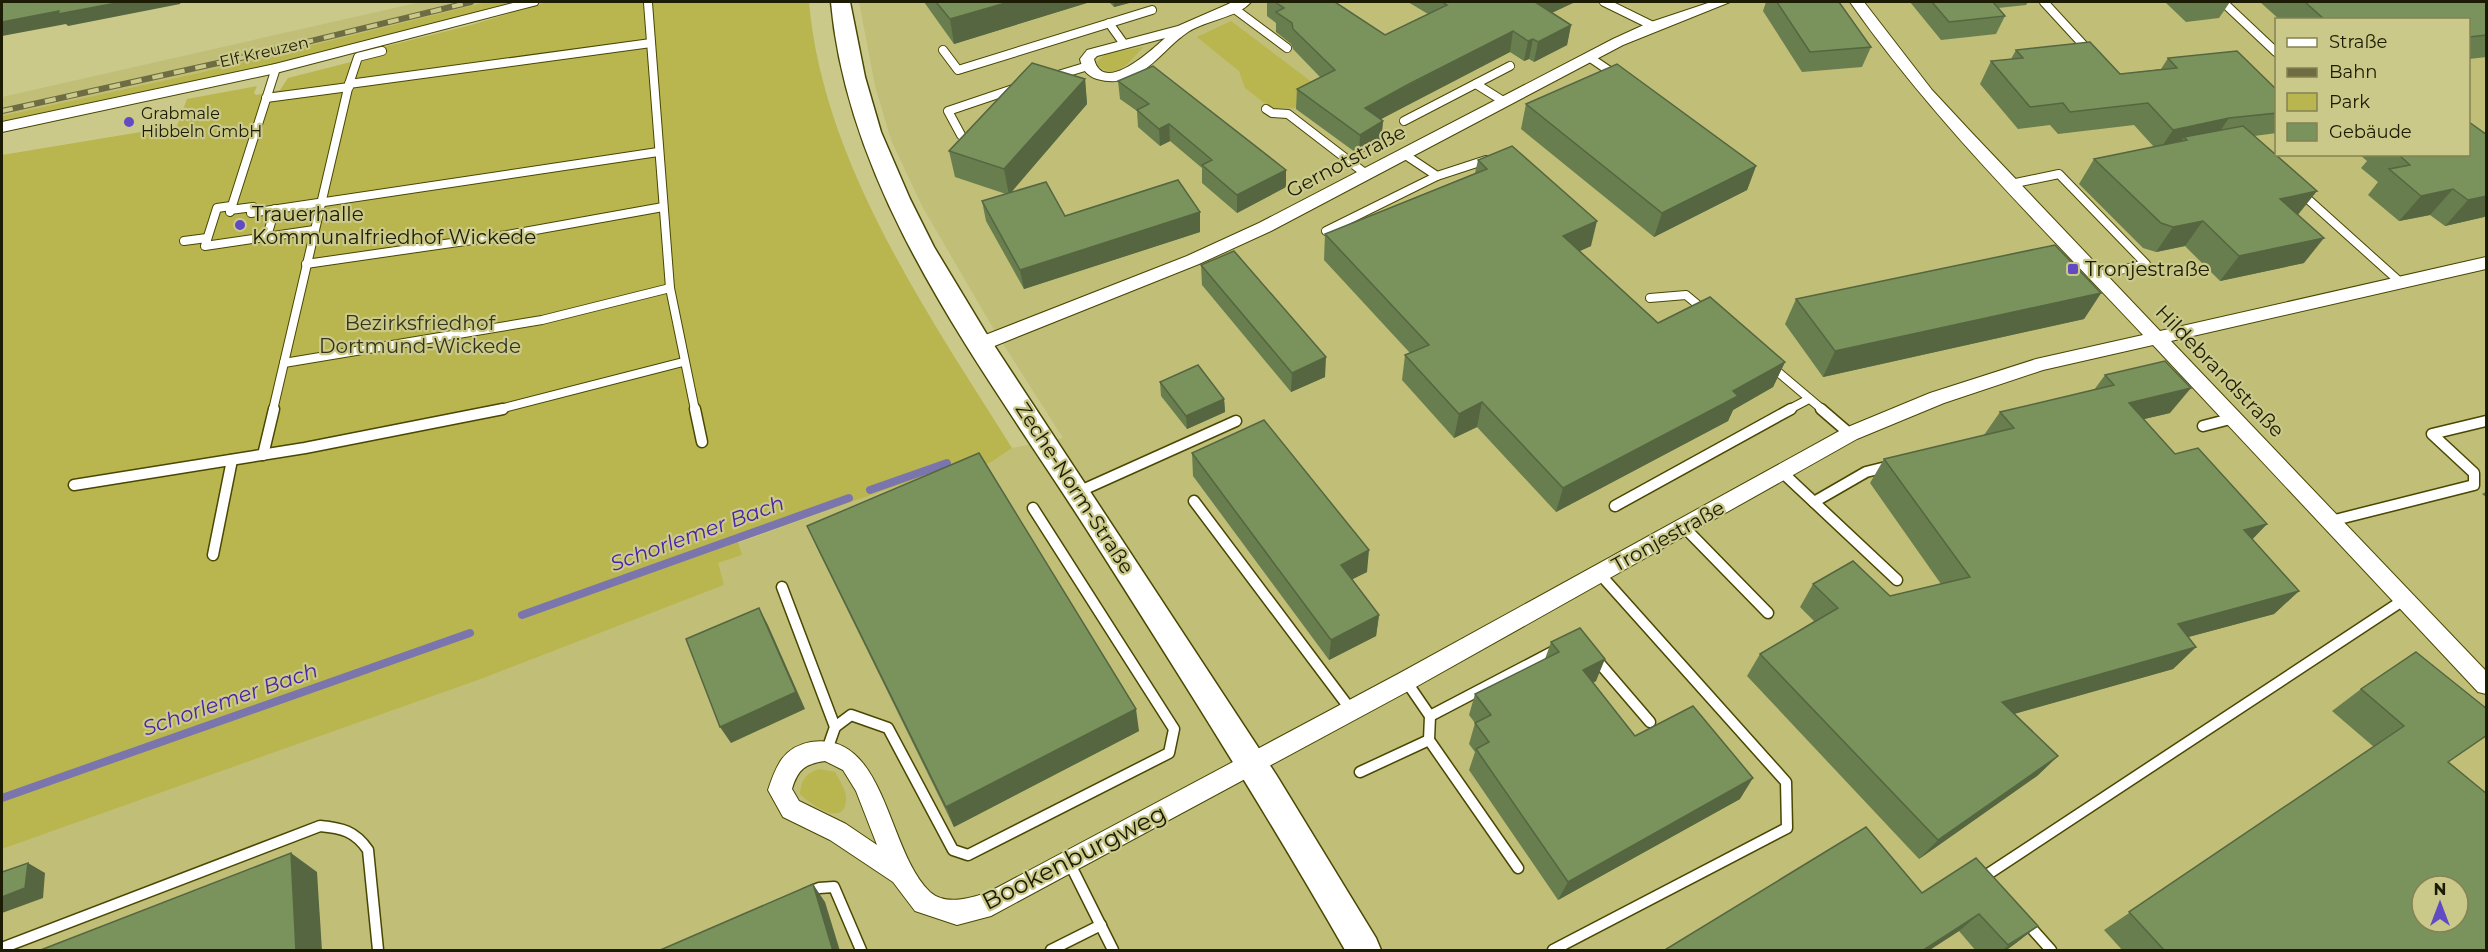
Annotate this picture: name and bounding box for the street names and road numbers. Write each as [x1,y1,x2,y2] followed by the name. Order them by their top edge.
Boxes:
[218,33,310,71] street label: Elf Kreuzen
[1282,119,1410,203] street label: Gernotstraße
[2151,300,2289,442] street label: Hildebrandstraße
[1011,398,1139,578] street label: Zeche-Norm-Straße
[1608,495,1728,577] street label: Tronjestraße
[977,798,1171,916] street label: Bookenburgweg

